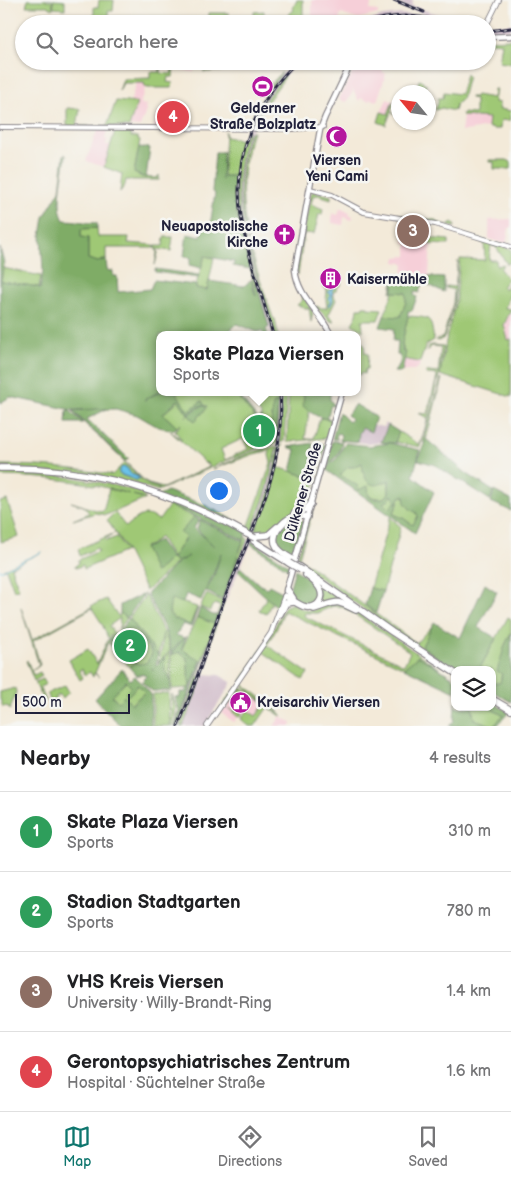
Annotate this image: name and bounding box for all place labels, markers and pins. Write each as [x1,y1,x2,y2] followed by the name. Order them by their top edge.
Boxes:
[251,74,275,98] sports icon: Gelderner Straße Bolzplatz
[157,98,189,136] pin: 4
[210,100,316,133] place label: Gelderner Straße Bolzplatz
[325,125,349,149] mosque icon: Viersen Yeni Cami
[306,152,368,185] place label: Viersen Yeni Cami
[397,212,429,250] pin: 3
[161,218,268,251] place label: Neuapostolische Kirche
[272,222,296,246] church icon: Neuapostolische Kirche
[319,267,343,291] building icon: Kaisermühle
[347,271,427,288] place label: Kaisermühle
[243,412,275,450] pin: 1
[114,627,146,665] pin: 2
[229,690,253,714] public building icon: Kreisarchiv Viersen
[257,694,380,711] place label: Kreisarchiv Viersen

